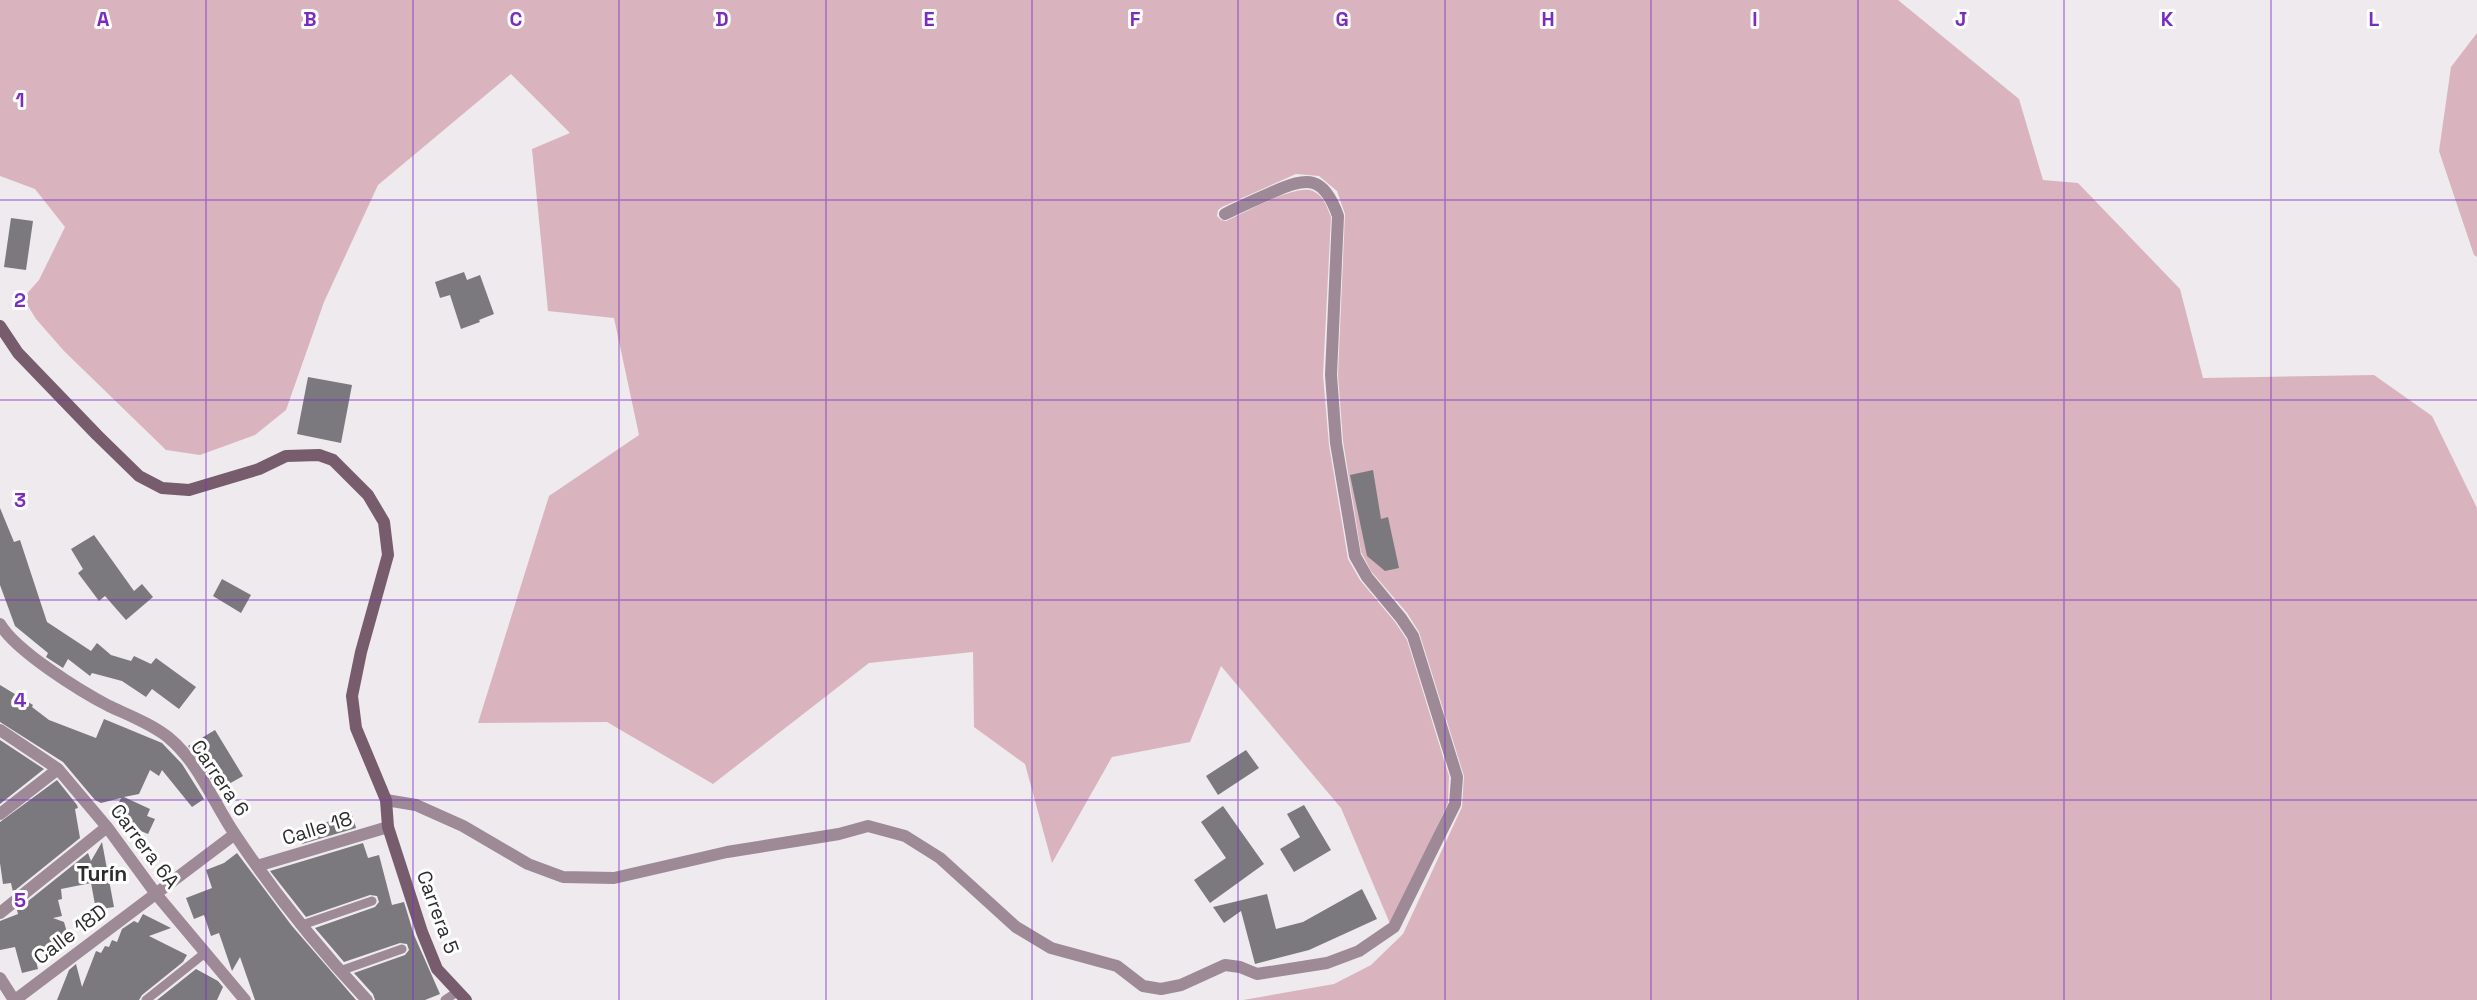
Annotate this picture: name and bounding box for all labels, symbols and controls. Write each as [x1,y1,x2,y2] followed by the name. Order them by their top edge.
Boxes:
[97,6,110,32] text: A
[303,6,317,32] text: B
[510,6,523,32] text: C
[715,6,729,32] text: D
[923,6,935,32] text: E
[1130,6,1141,32] text: F
[1335,6,1349,32] text: G
[1541,6,1555,32] text: H
[1752,6,1758,32] text: I
[1955,6,1967,32] text: J
[2161,6,2174,32] text: K
[2369,6,2380,32] text: L
[15,87,25,113] text: 1
[14,287,26,313] text: 2
[14,487,26,513] text: 3
[14,687,27,713] text: 4
[185,735,255,821] street label: Carrera 6
[105,798,186,894] street label: Carrera 6A
[279,805,355,851] street label: Calle 18
[77,860,127,887] district label: Turín
[411,867,465,957] street label: Carrera 5
[14,887,26,913] text: 5
[28,898,112,970] street label: Calle 18D

